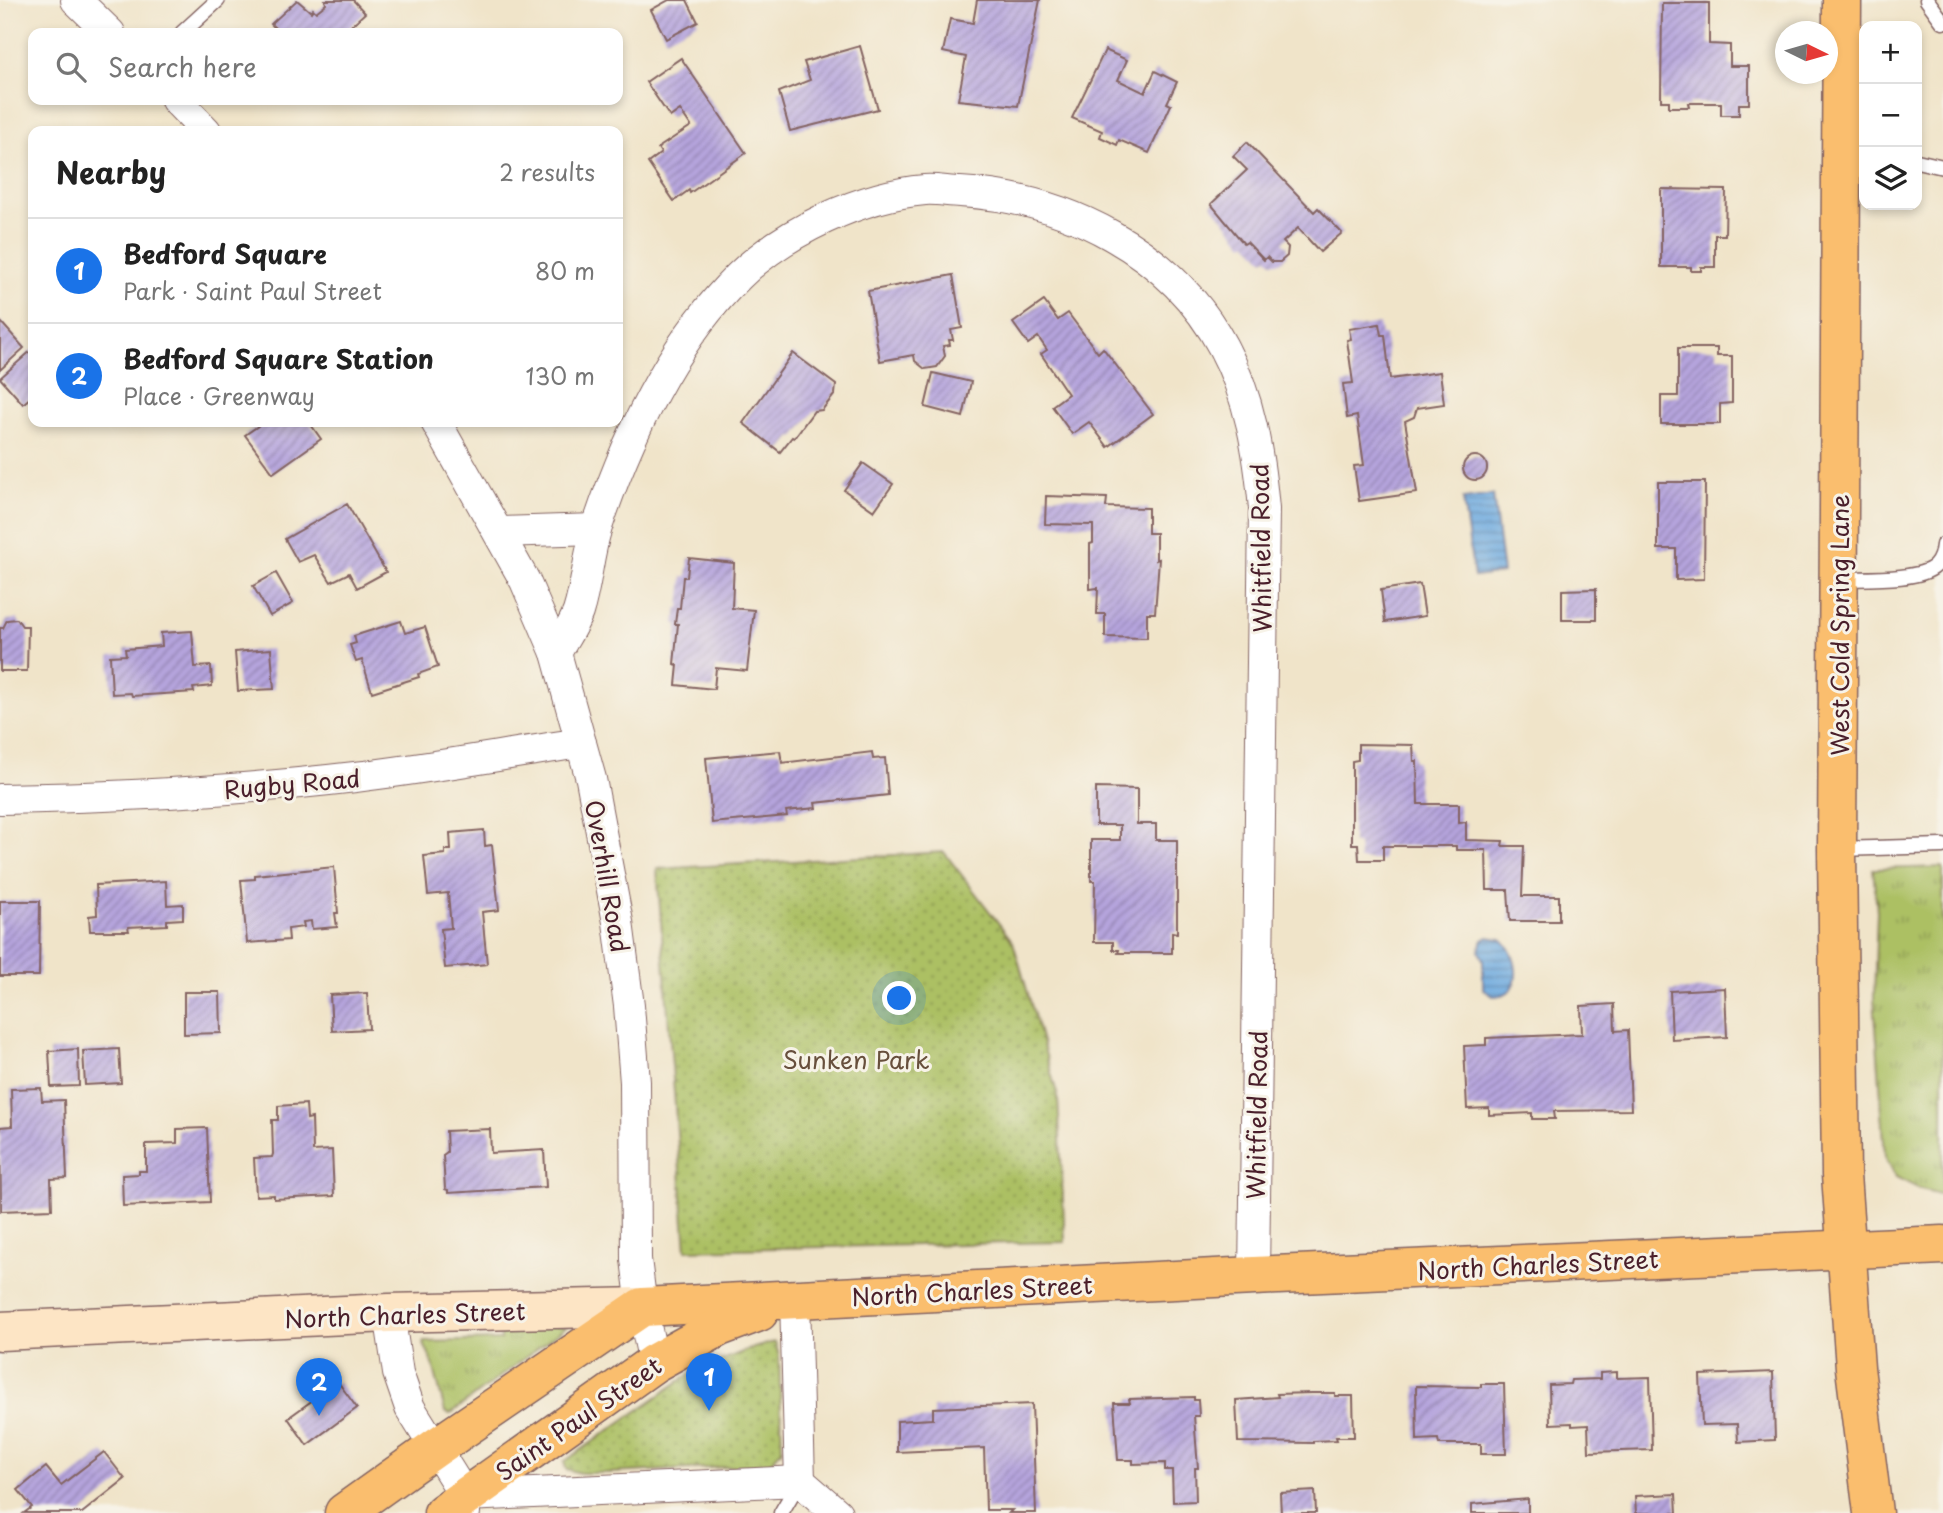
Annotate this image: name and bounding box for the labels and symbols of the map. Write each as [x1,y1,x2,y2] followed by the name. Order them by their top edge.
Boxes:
[1775,21,1838,84] north arrow
[1241,463,1279,633] street label: Whitfield Road
[1821,494,1857,756] street label: West Cold Spring Lane
[222,759,362,807] street label: Rugby Road
[577,797,639,955] street label: Overhill Road
[882,981,916,1015] your location
[1237,1030,1275,1200] street label: Whitfield Road
[782,1041,930,1077] park label: Sunken Park
[1417,1240,1660,1288] street label: North Charles Street
[851,1266,1094,1314] street label: North Charles Street
[284,1292,526,1336] street label: North Charles Street
[488,1347,669,1489] street label: Saint Paul Street
[686,1353,732,1411] pin: 1
[296,1358,342,1416] pin: 2

